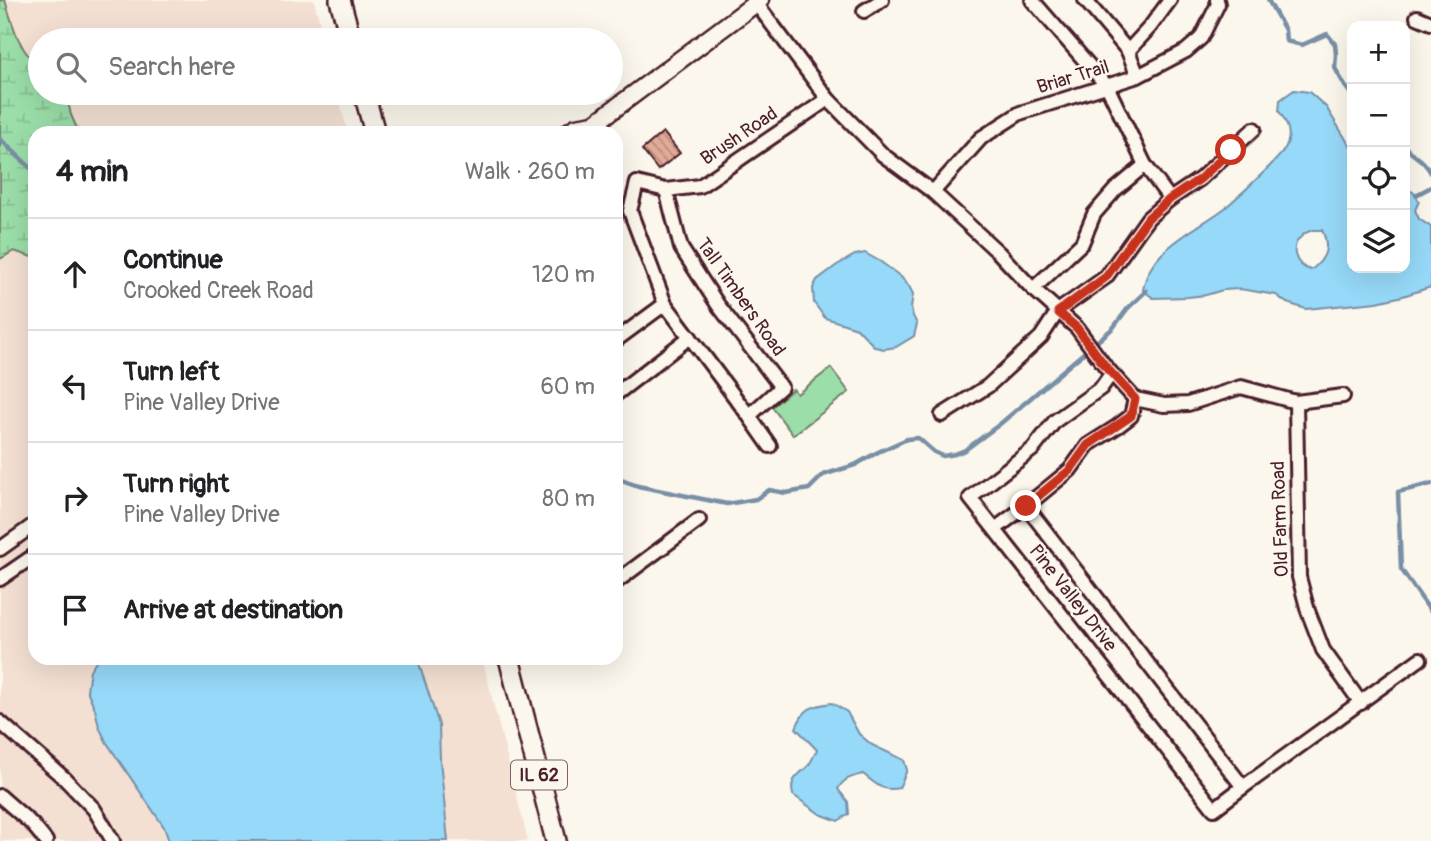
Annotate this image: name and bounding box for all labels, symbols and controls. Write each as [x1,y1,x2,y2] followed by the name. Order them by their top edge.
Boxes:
[1347,21,1410,273] map controls
[1347,21,1410,84] button: +
[28,28,623,105] search box
[52,48,90,86] icon: search
[108,51,235,83] text: Search here
[1034,55,1112,99] street label: Briar Trail
[1347,84,1410,147] button: −
[696,101,782,171] street label: Brush Road
[1215,134,1246,165] route start
[1347,147,1410,210] button: locate
[56,153,129,190] text: 4 min
[465,157,595,186] text: Walk · 260 m
[1347,210,1410,273] button: layers
[691,233,791,361] street label: Tall Timbers Road
[123,244,223,276] text: Continue
[56,255,94,293] icon: ahead
[532,260,595,289] text: 120 m
[123,276,314,305] text: Crooked Creek Road
[123,356,219,388] text: Turn left
[56,367,94,405] icon: left
[540,372,595,401] text: 60 m
[123,388,280,417] text: Pine Valley Drive
[1266,460,1294,578] street label: Old Farm Road
[123,468,229,500] text: Turn right
[56,479,94,517] icon: right
[542,484,595,513] text: 80 m
[1010,490,1041,521] route end
[123,500,280,529] text: Pine Valley Drive
[1024,540,1123,657] street label: Pine Valley Drive
[56,591,94,629] icon: arrive
[123,594,343,626] text: Arrive at destination
[511,760,567,790] road number: IL 62

